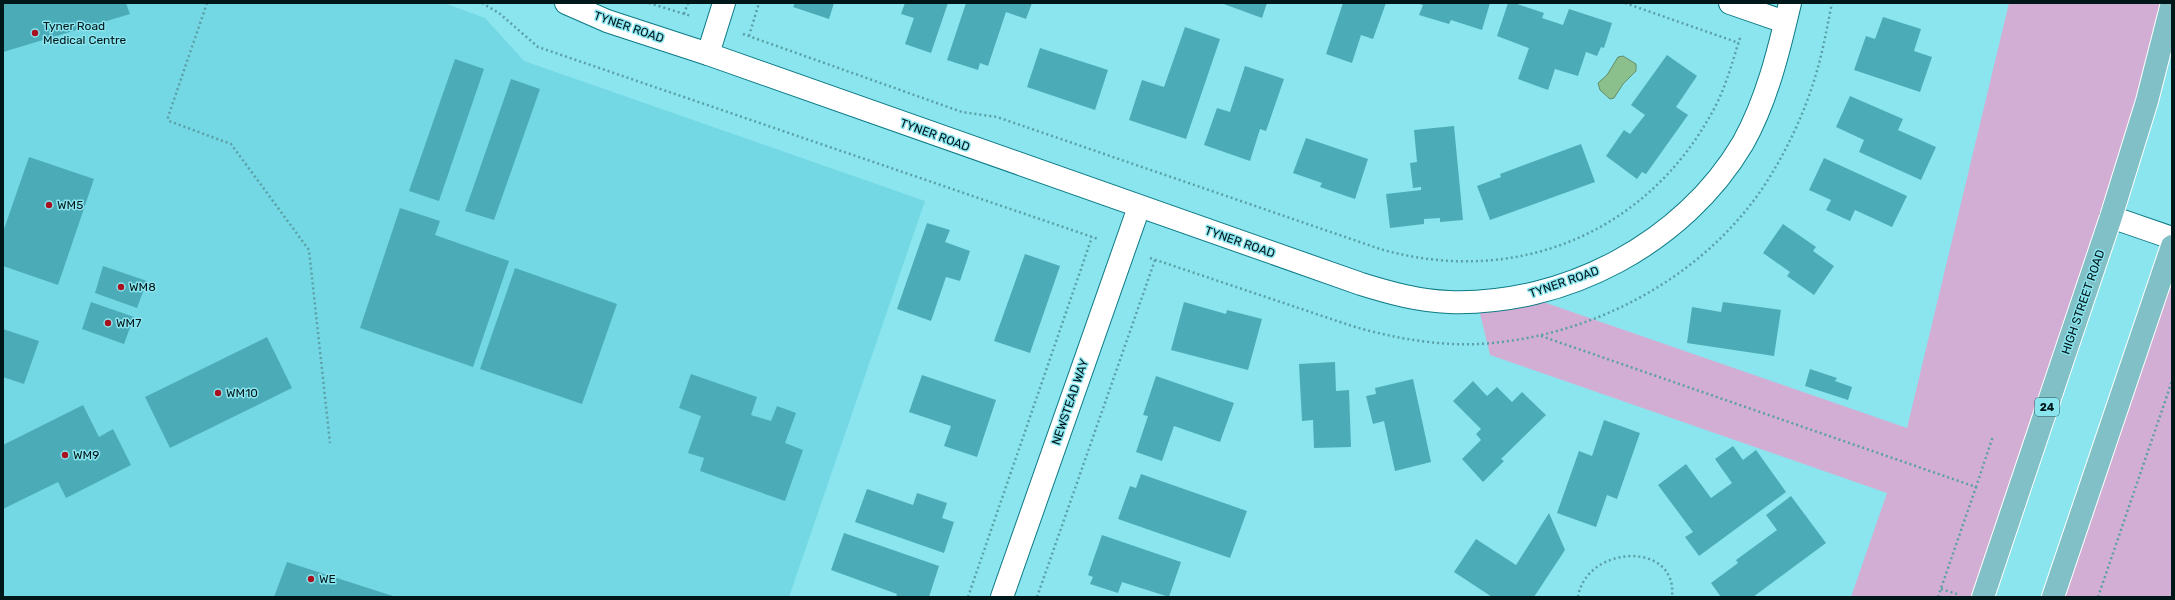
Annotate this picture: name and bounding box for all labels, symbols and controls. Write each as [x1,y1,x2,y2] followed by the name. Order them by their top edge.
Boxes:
[592,8,666,46] street label: TYNER ROAD
[43,19,126,47] place label: Tyner Road Medical Centre
[30,28,40,38] marker: Tyner Road Medical Centre
[898,116,972,154] street label: TYNER ROAD
[57,198,83,212] place label: WM5
[44,200,54,210] marker: WM5
[1203,223,1277,261] street label: TYNER ROAD
[2058,248,2108,356] street label: HIGH STREET ROAD
[1527,263,1601,301] street label: TYNER ROAD
[129,280,156,294] place label: WM8
[116,282,126,292] marker: WM8
[116,316,141,330] place label: WM7
[103,318,113,328] marker: WM7
[1049,357,1091,447] street label: NEWSTEAD WAY
[226,386,258,400] place label: WM10
[213,388,223,398] marker: WM10
[2035,398,2059,416] road number: 24
[73,448,99,462] place label: WM9
[60,450,70,460] marker: WM9
[319,572,336,586] place label: WE
[306,574,316,584] marker: WE

